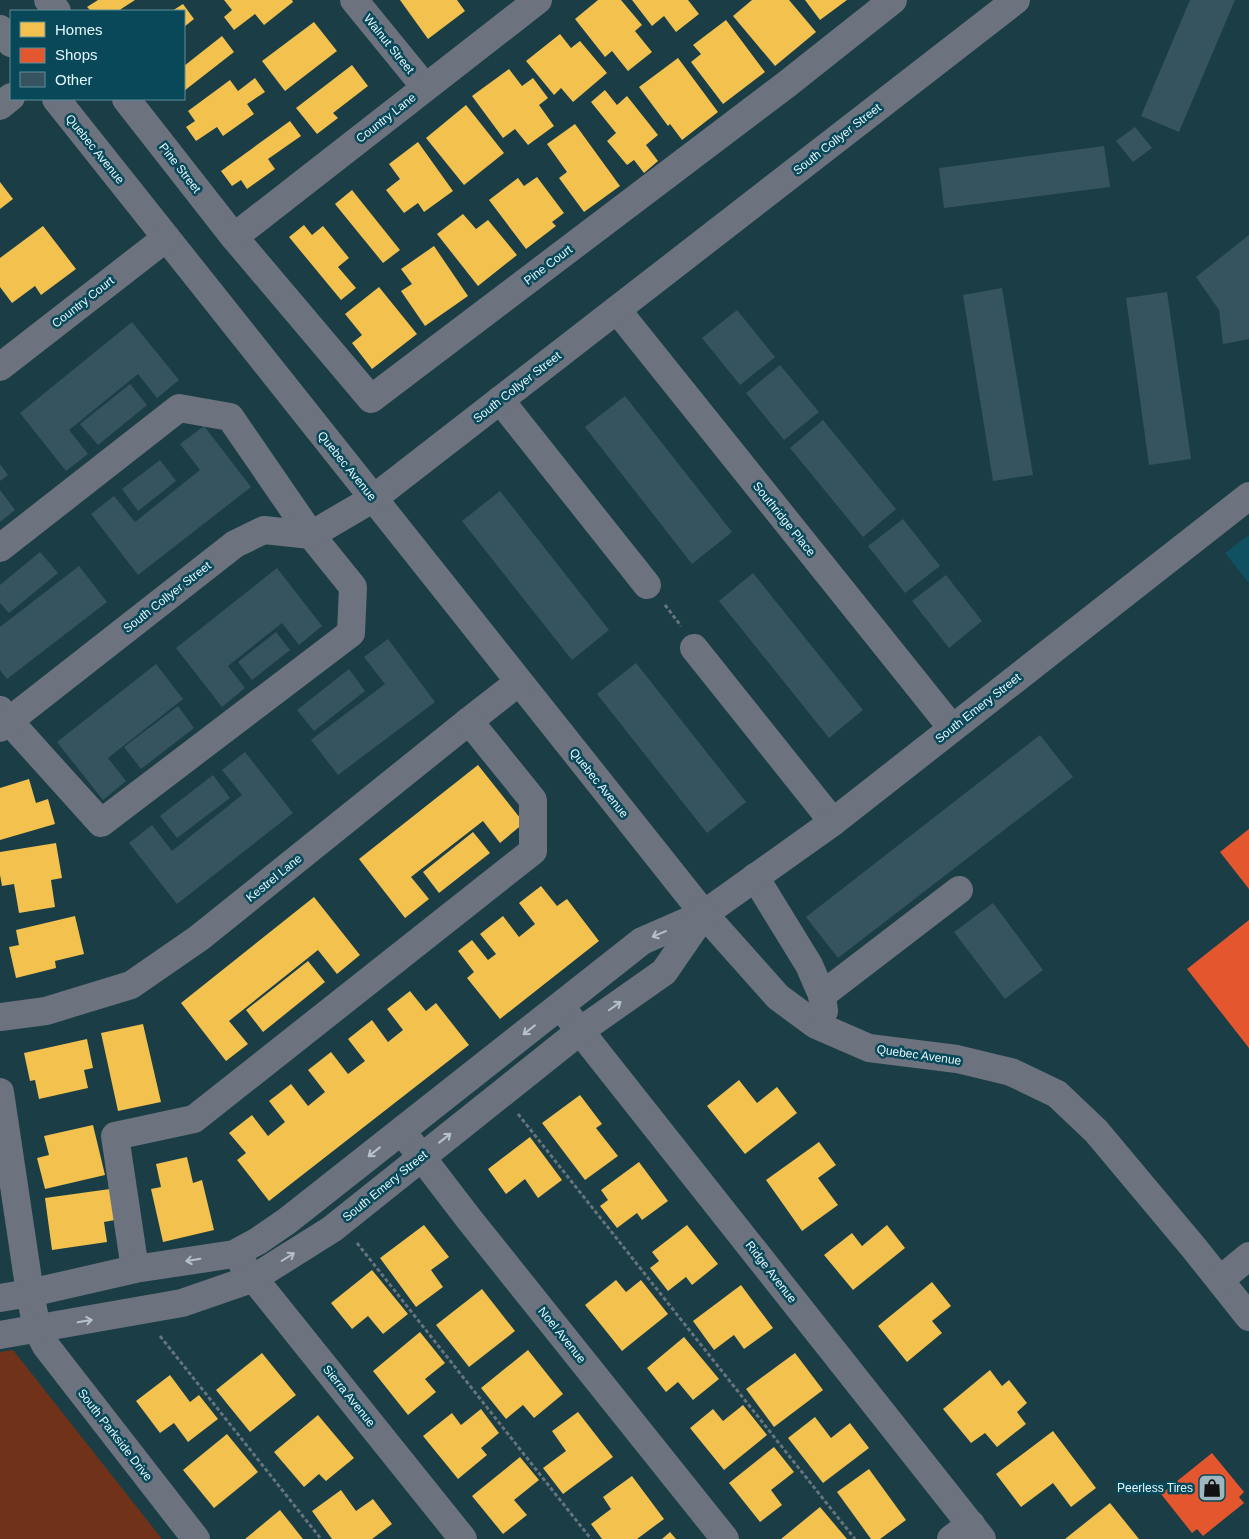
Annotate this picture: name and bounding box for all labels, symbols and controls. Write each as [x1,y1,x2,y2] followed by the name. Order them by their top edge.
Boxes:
[10,10,185,100] legend
[361,12,418,77] street label: Walnut Street
[55,21,103,38] text: Homes
[55,46,98,63] text: Shops
[55,71,93,88] text: Other
[353,90,419,146] street label: Country Lane
[790,100,884,178] street label: South Collyer Street
[63,111,127,187] street label: Quebec Avenue
[156,140,204,196] street label: Pine Street
[521,242,575,288] street label: Pine Court
[49,273,117,331] street label: Country Court
[470,348,564,426] street label: South Collyer Street
[315,428,379,504] street label: Quebec Avenue
[750,479,818,559] street label: Southridge Place
[120,558,214,636] street label: South Collyer Street
[932,670,1024,746] street label: South Emery Street
[567,745,631,821] street label: Quebec Avenue
[243,851,305,905] street label: Kestrel Lane
[652,929,667,939] one-way arrow
[608,1001,622,1011] one-way arrow
[523,1025,536,1036] one-way arrow
[876,1042,962,1068] street label: Quebec Avenue
[438,1132,451,1143] one-way arrow
[340,1147,431,1224] street label: South Emery Street
[368,1147,381,1158] one-way arrow
[743,1238,800,1306] street label: Ridge Avenue
[281,1252,295,1263] one-way arrow
[185,1256,201,1266] one-way arrow
[535,1304,589,1366] street label: Noel Avenue
[76,1315,92,1325] one-way arrow
[320,1362,378,1430] street label: Sierra Avenue
[75,1386,155,1484] street label: South Parkside Drive
[1197,1473,1227,1503] shop icon: Peerless Tires
[1117,1481,1193,1495] place label: Peerless Tires

